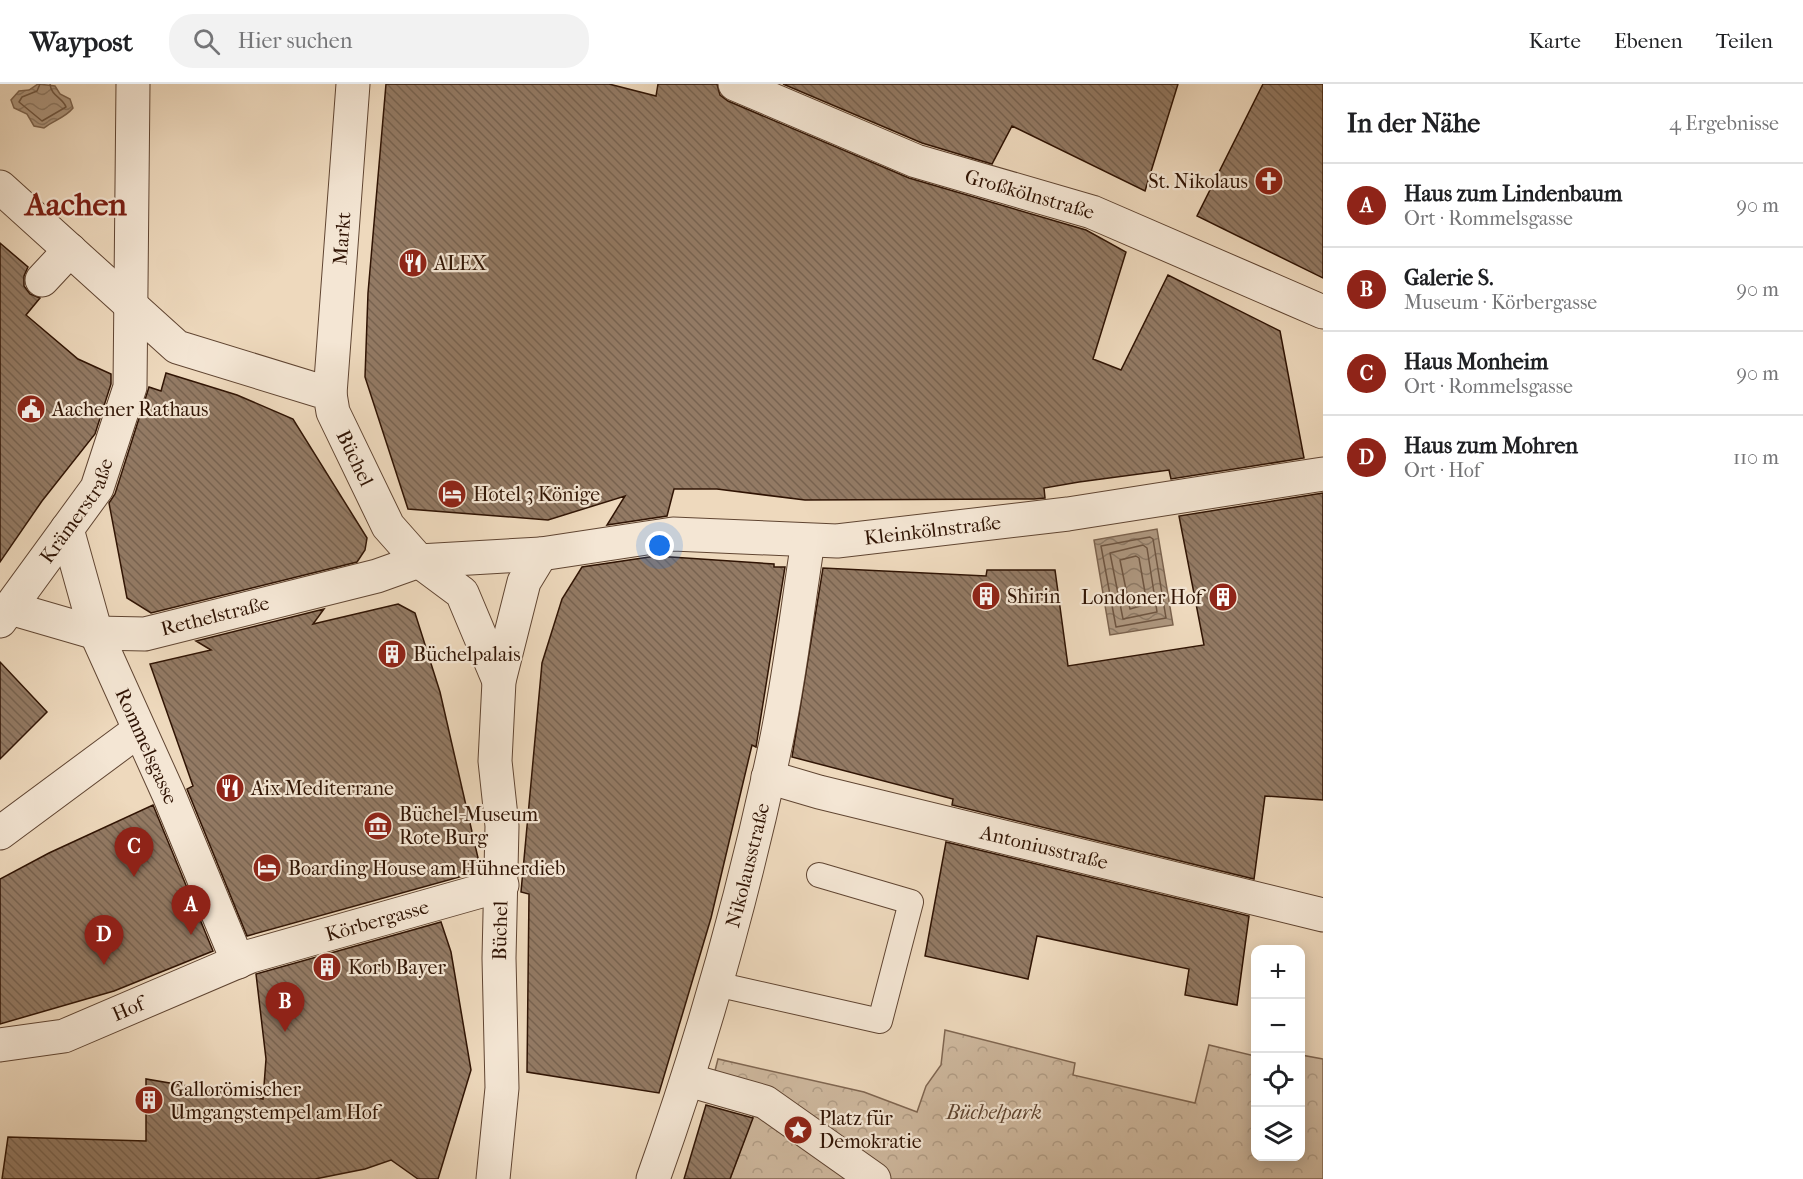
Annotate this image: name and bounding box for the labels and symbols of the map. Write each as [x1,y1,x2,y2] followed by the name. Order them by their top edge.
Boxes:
[962,164,1097,224] street label: Großkölnstraße
[1253,165,1285,197] church icon: St. Nikolaus
[1148,170,1248,193] place label: St. Nikolaus
[23,186,127,223] district label: Aachen
[328,211,355,266] street label: Markt
[397,247,429,279] restaurant icon: ALEX
[433,252,487,275] place label: ALEX
[15,393,47,425] public building icon: Aachener Rathaus
[51,398,209,421] place label: Aachener Rathaus
[332,426,379,490] street label: Büchel
[35,455,117,567] street label: Krämerstraße
[436,478,468,510] hotel icon: Hotel 3 Könige
[473,483,600,506] place label: Hotel 3 Könige
[863,510,1002,549] street label: Kleinkölnstraße
[645,531,674,560] your location
[970,580,1002,612] building icon: Shirin
[1207,581,1239,613] building icon: Londoner Hof
[1007,585,1061,608] place label: Shirin
[1081,586,1206,609] place label: Londoner Hof
[158,591,272,641] street label: Rethelstraße
[376,638,408,670] building icon: Büchelpalais
[413,643,521,666] place label: Büchelpalais
[111,684,183,808] street label: Rommelsgasse
[214,772,246,804] restaurant icon: Aix Mediterrane
[250,777,394,800] place label: Aix Mediterrane
[721,800,774,930] street label: Nikolausstraße
[399,803,539,849] place label: Büchel-Museum Rote Burg
[362,810,394,842] museum icon: Büchel-Museum Rote Burg
[977,820,1111,874] street label: Antoniusstraße
[114,828,154,877] pin: C
[251,852,283,884] hotel icon: Boarding House am Hühnerdieb
[288,857,565,880] place label: Boarding House am Hühnerdieb
[172,886,210,935] pin: A
[323,895,431,946] street label: Körbergasse
[487,900,512,960] street label: Büchel
[84,916,124,965] pin: D
[311,951,343,983] building icon: Korb Bayer
[348,956,446,979] place label: Korb Bayer
[266,982,304,1032] pin: B
[108,990,151,1026] street label: Hof
[170,1078,383,1124] place label: Gallorömischer Umgangstempel am Hof
[133,1084,165,1116] building icon: Gallorömischer Umgangstempel am Hof
[945,1101,1042,1124] park label: Büchelpark
[819,1107,922,1153] place label: Platz für Demokratie
[782,1114,814,1146] place icon: Platz für Demokratie

